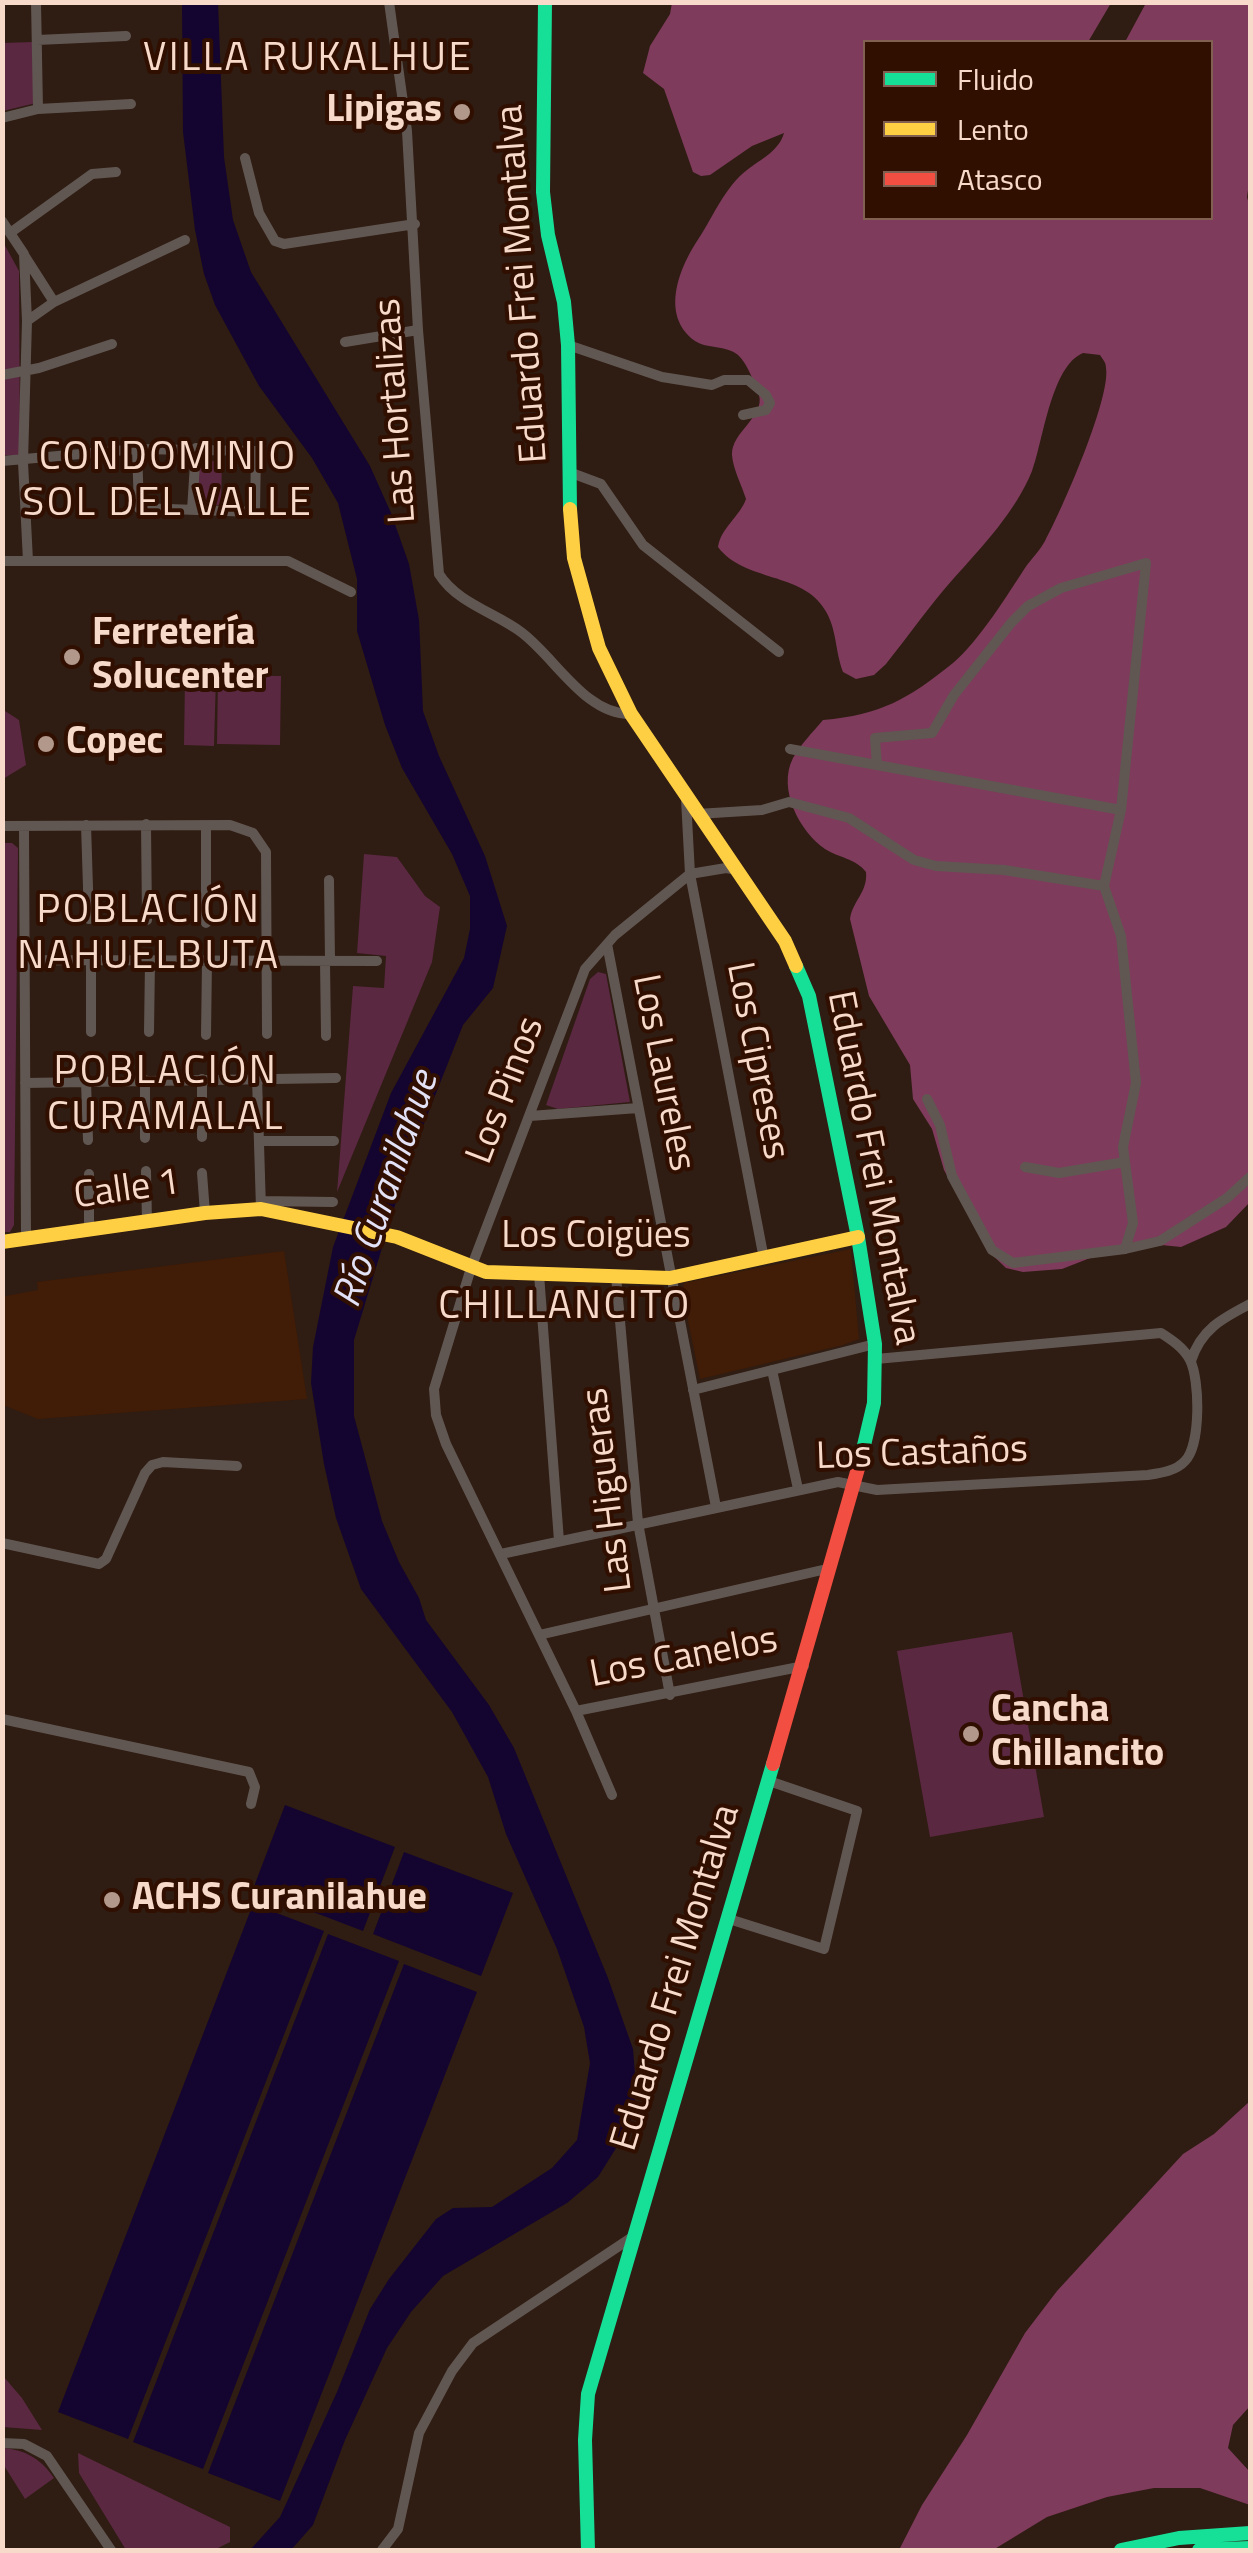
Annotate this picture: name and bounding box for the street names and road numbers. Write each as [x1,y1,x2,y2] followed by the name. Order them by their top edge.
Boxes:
[489,103,559,465] street label: Eduardo Frei Montalva
[366,297,428,525] street label: Las Hortalizas
[715,959,797,1163] street label: Los Cipreses
[621,971,703,1175] street label: Los Laureles
[815,987,929,1349] street label: Eduardo Frei Montalva
[458,1011,556,1171] street label: Los Pinos
[71,1161,183,1221] street label: Calle 1
[501,1215,691,1261] street label: Los Coigües
[574,1385,644,1595] street label: Las Higueras
[815,1429,1029,1481] street label: Los Castaños
[586,1618,782,1700] street label: Los Canelos
[603,1800,751,2156] street label: Eduardo Frei Montalva

